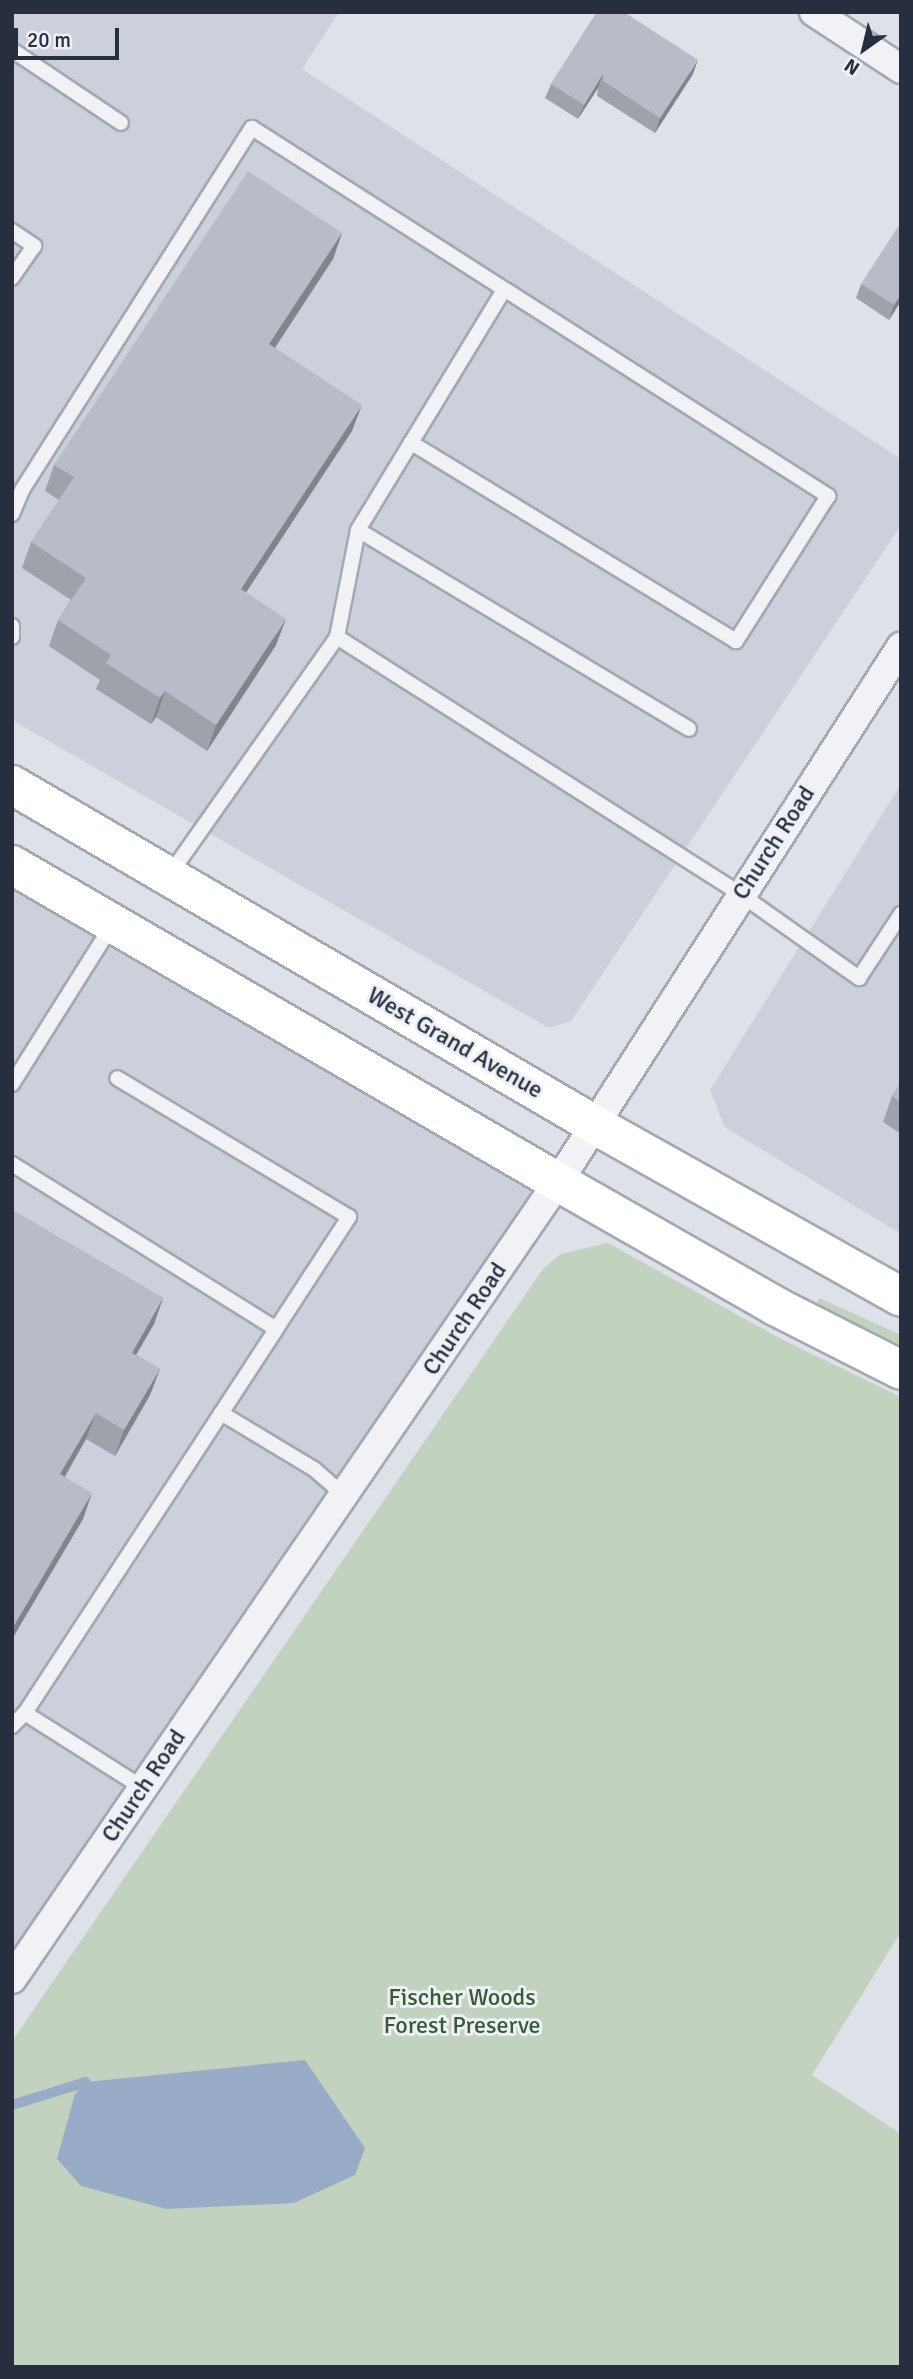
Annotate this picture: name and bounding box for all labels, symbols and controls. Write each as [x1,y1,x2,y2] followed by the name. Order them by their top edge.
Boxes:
[18,14,122,58] scale bar
[829,14,899,84] north arrow
[27,27,71,53] text: 20 m
[840,53,864,80] text: N
[726,781,822,905] street label: Church Road
[362,981,548,1105] street label: West Grand Avenue
[417,1257,513,1381] street label: Church Road
[96,1724,192,1848] street label: Church Road
[383,1984,541,2040] park label: Fischer Woods Forest Preserve

